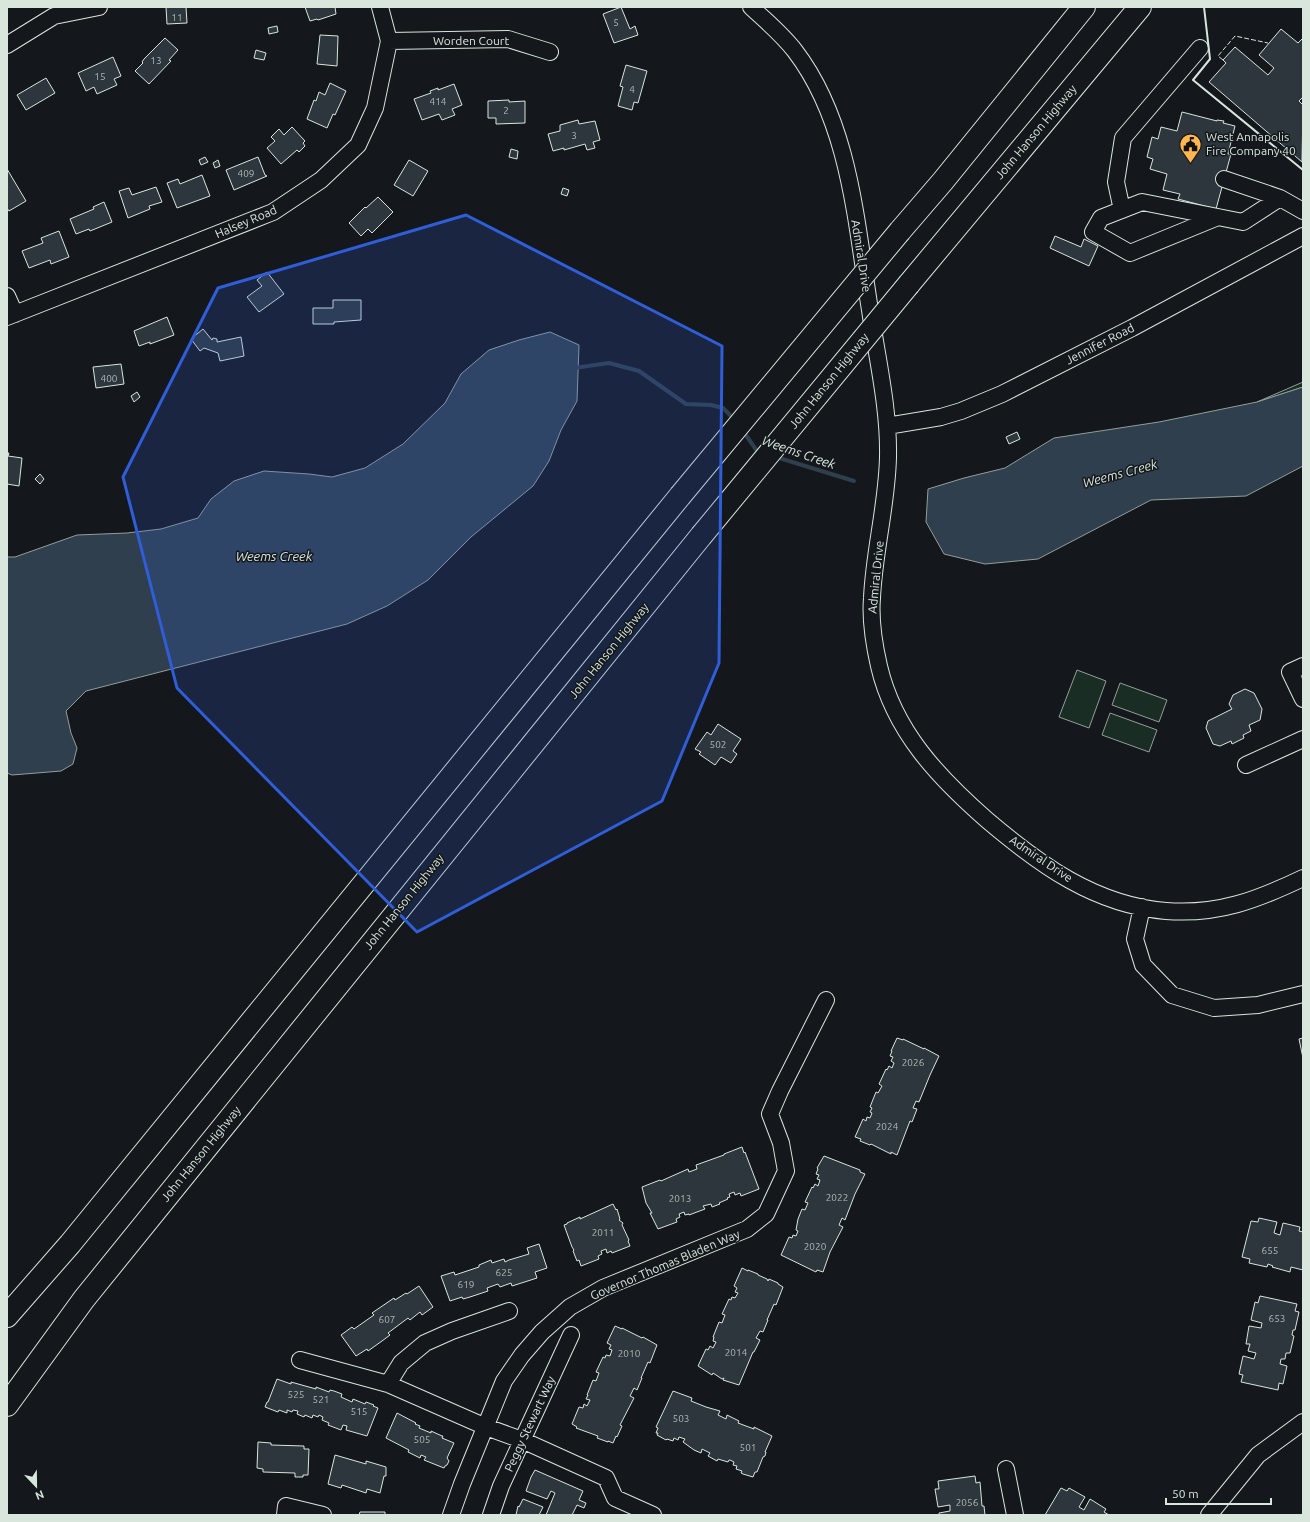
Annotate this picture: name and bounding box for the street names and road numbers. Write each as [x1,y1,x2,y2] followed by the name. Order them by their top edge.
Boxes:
[433,34,509,47] street label: Worden Court
[992,82,1079,181] street label: John Hanson Highway
[213,203,279,240] street label: Halsey Road
[849,219,874,293] street label: Admiral Drive
[1063,321,1136,366] street label: Jennifer Road
[786,330,871,431] street label: John Hanson Highway
[865,540,886,614] street label: Admiral Drive
[566,600,651,701] street label: John Hanson Highway
[1007,833,1075,884] street label: Admiral Drive
[361,851,446,952] street label: John Hanson Highway
[158,1103,243,1204] street label: John Hanson Highway
[588,1227,742,1302] street label: Governor Thomas Bladen Way
[502,1374,557,1474] street label: Peggy Stewart Way

